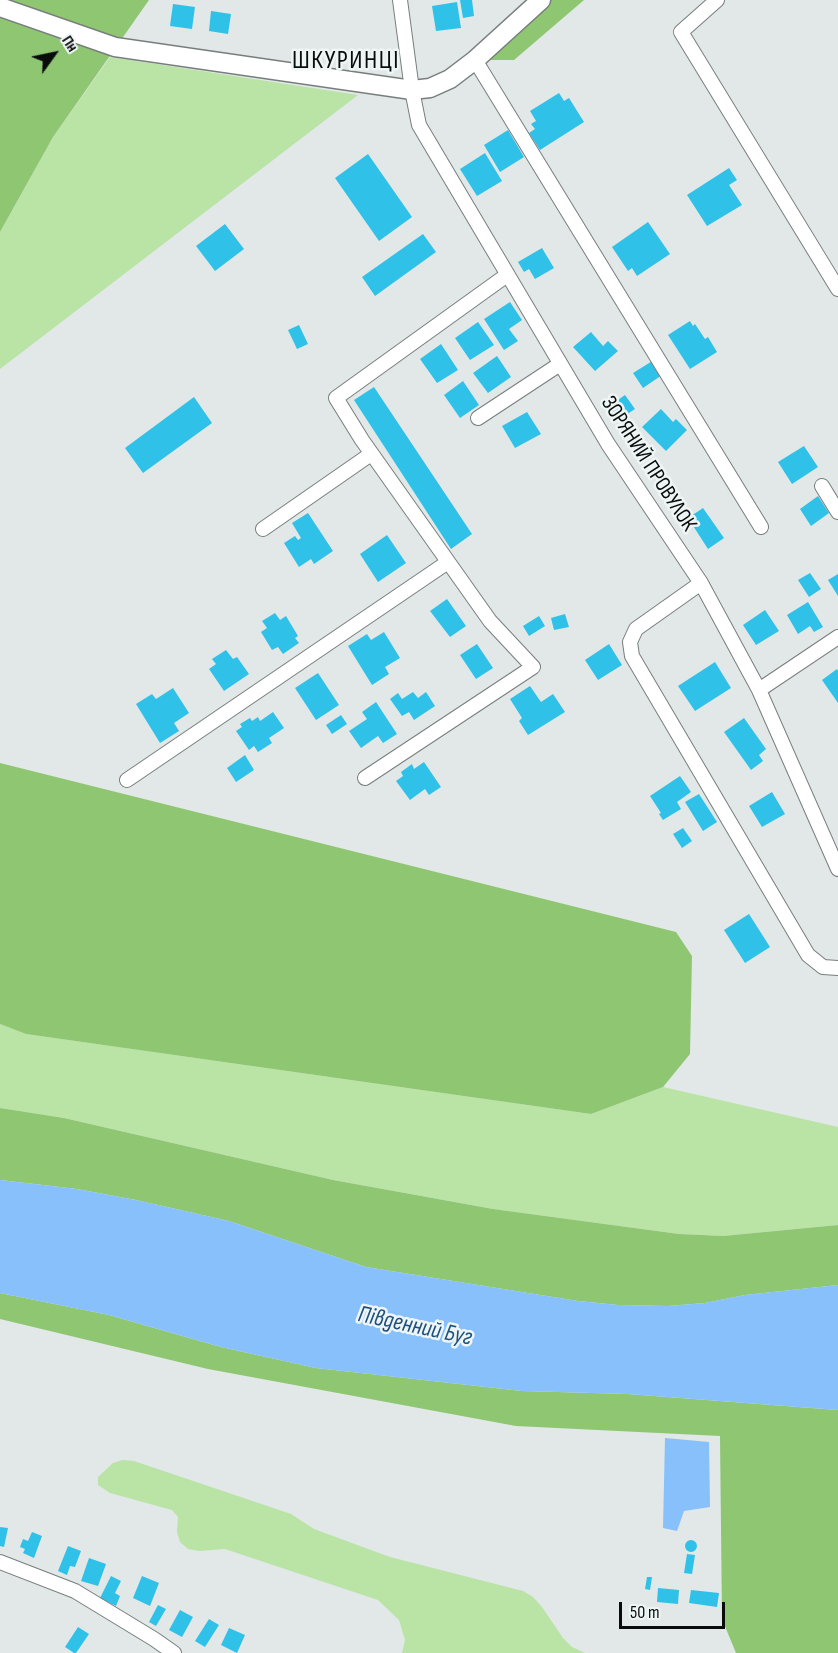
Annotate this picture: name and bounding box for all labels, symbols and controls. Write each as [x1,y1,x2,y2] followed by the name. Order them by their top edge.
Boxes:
[24,24,84,84] north arrow
[57,32,82,56] text: Пн
[292,45,400,77] district label: ШКУРИНЦІ
[594,391,702,537] street label: ЗОРЯНИЙ ПРОВУЛОК
[355,1301,475,1353] water label: Південний Буг
[622,1590,728,1628] scale bar
[630,1602,660,1623] text: 50 m

